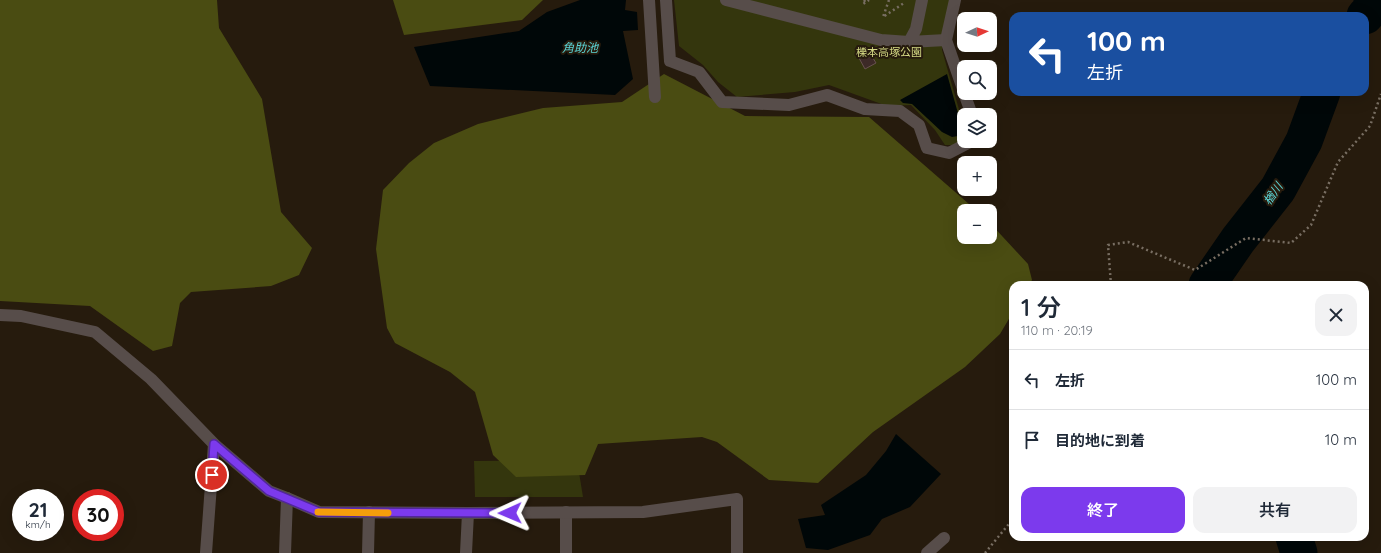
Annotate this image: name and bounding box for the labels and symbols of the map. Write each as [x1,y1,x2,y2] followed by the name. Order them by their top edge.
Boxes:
[957,12,997,52] north arrow
[562,40,599,55] water label: 角助池
[856,45,922,59] park label: 櫟本高塚公園
[1260,178,1287,208] water label: 楢川
[195,458,229,492] pin
[72,489,124,541] speed limit sign: 30
[489,492,531,534] position arrow

